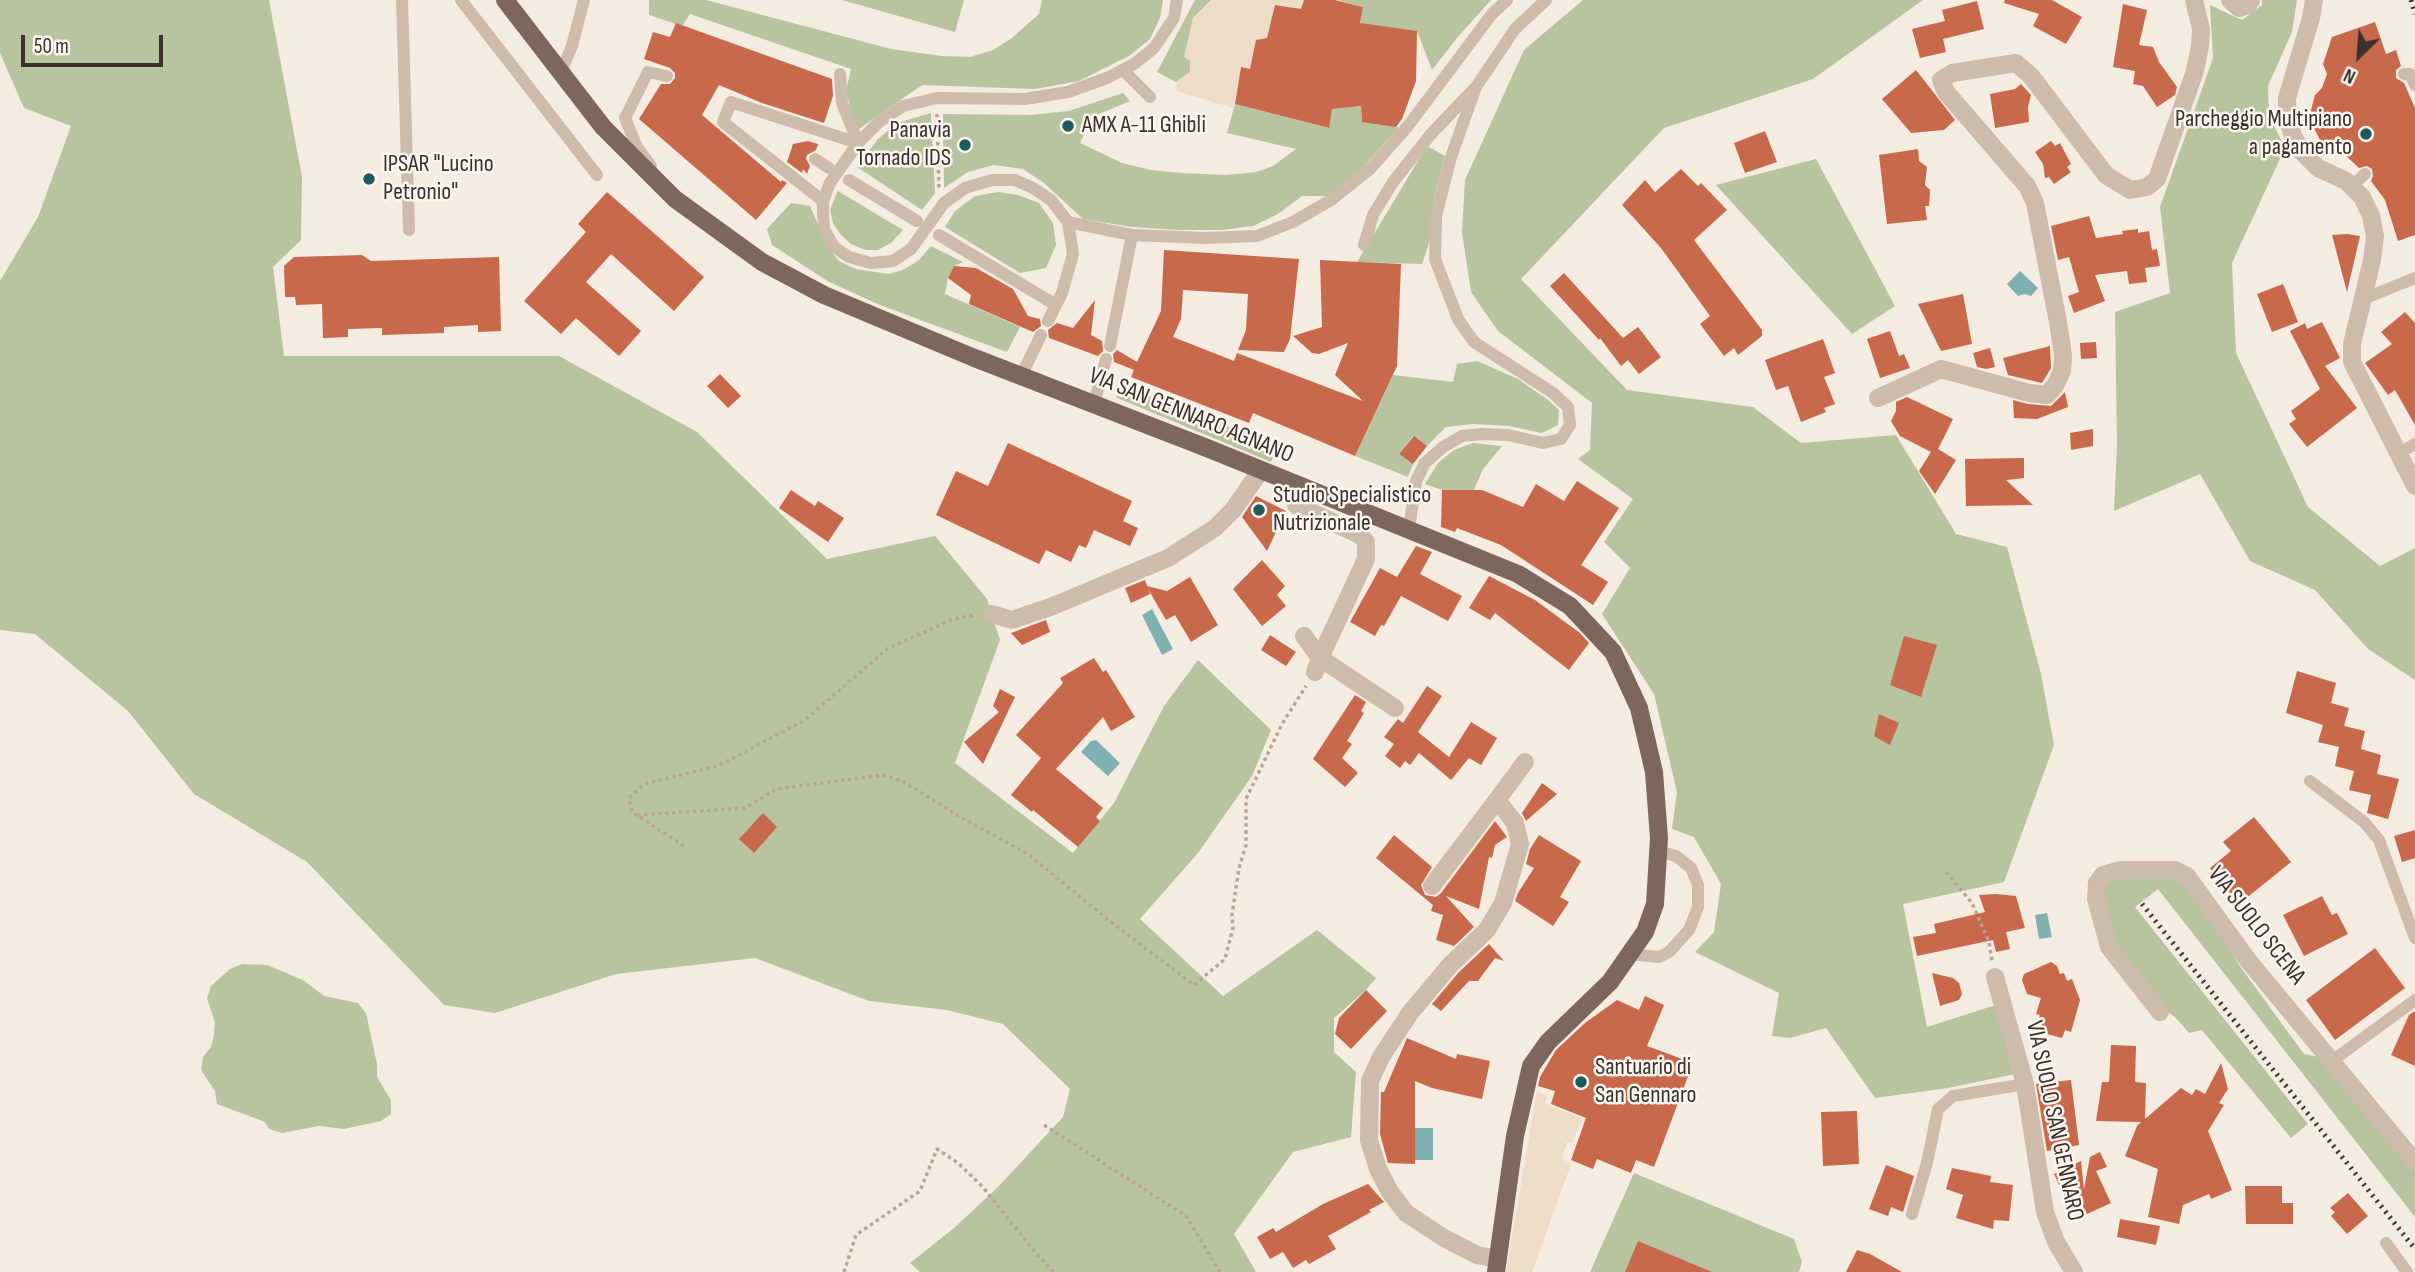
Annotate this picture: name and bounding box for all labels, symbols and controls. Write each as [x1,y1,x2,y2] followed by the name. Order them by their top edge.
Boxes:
[24,21,166,65] scale bar
[2324,21,2394,91] north arrow
[34,34,69,59] text: 50 m
[2340,63,2359,88] text: N
[2175,106,2352,162] place label: Parcheggio Multipiano a pagamento
[1082,112,1206,140] place label: AMX A-11 Ghibli
[856,117,951,173] place label: Panavia Tornado IDS
[1060,118,1076,134] marker: AMX A-11 Ghibli
[2358,126,2374,142] marker: Parcheggio Multipiano a pagamento
[957,137,973,153] marker: Panavia Tornado IDS
[383,151,494,207] place label: IPSAR "Lucino Petronio"
[361,171,377,187] marker: IPSAR "Lucino Petronio"
[1084,362,1298,470] street label: VIA SAN GENNARO AGNANO
[1273,482,1431,538] place label: Studio Specialistico Nutrizionale
[1251,502,1267,518] marker: Studio Specialistico Nutrizionale
[2201,861,2311,991] street label: VIA SUOLO SCENA
[2019,1018,2089,1224] street label: VIA SUOLO SAN GENNARO
[1595,1054,1697,1110] place label: Santuario di San Gennaro
[1573,1074,1589,1090] marker: Santuario di San Gennaro

